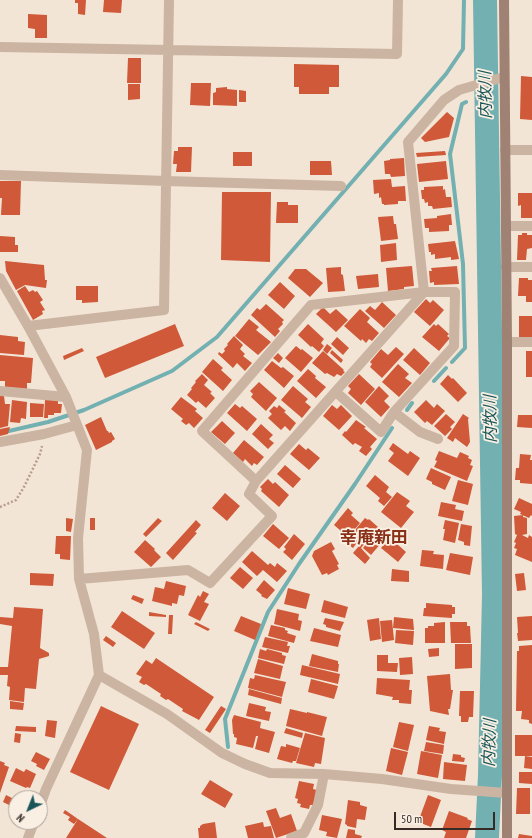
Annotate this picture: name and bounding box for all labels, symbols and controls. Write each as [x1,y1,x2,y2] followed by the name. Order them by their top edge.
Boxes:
[476,71,496,119] water label: 内牧川
[481,395,501,443] water label: 内牧川
[340,528,408,548] district label: 幸庵新田
[480,719,500,767] water label: 内牧川
[8,790,48,830] north arrow
[396,804,497,830] scale bar
[14,811,27,825] text: N
[401,811,422,826] text: 50 m

